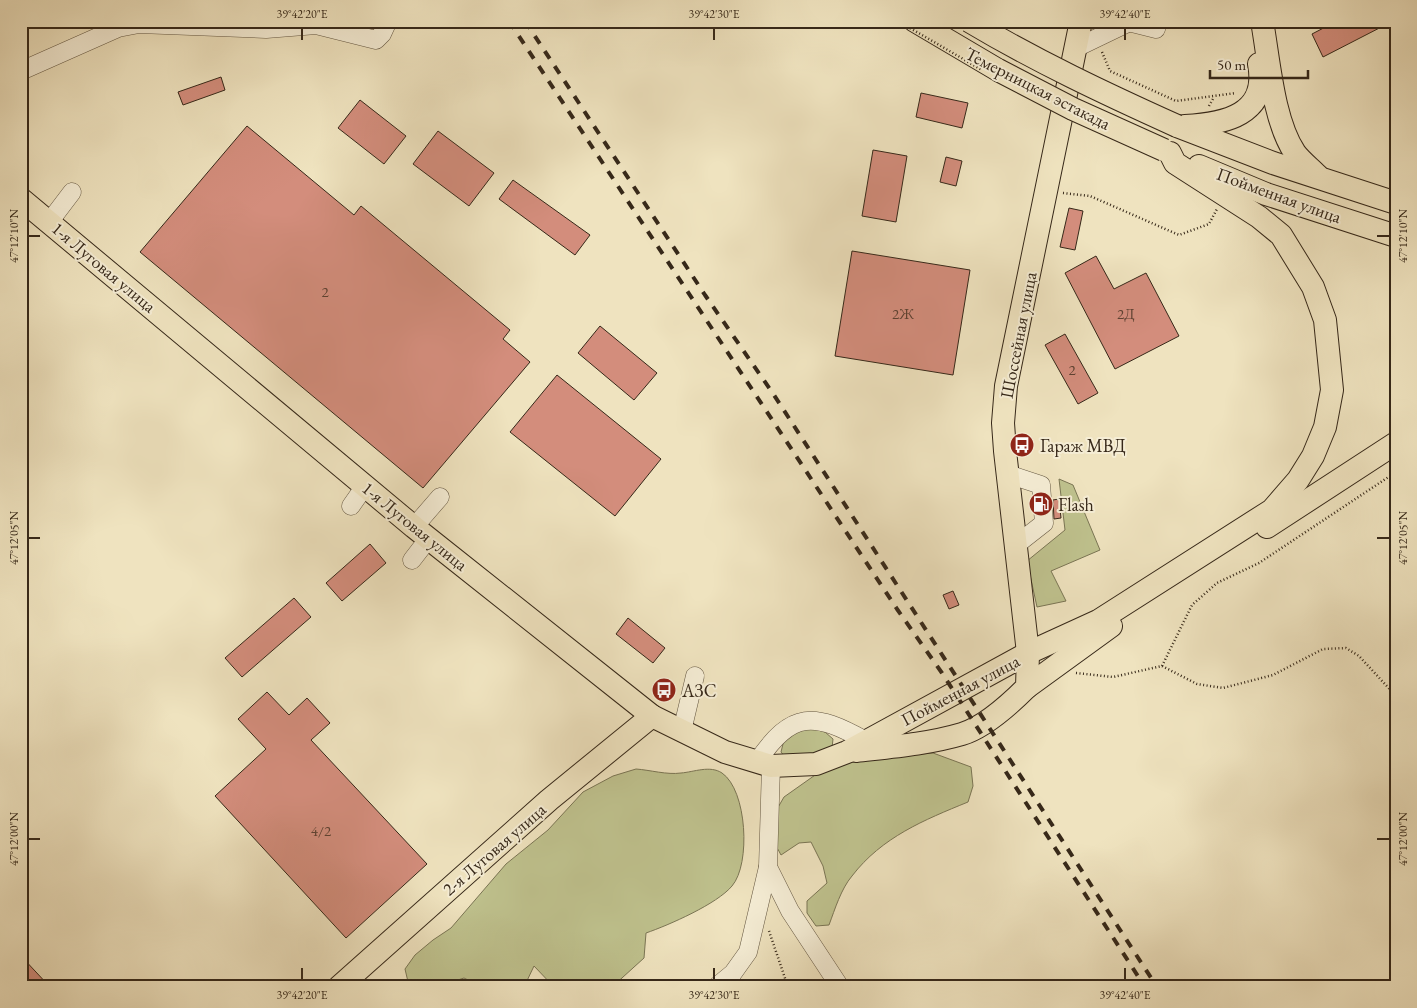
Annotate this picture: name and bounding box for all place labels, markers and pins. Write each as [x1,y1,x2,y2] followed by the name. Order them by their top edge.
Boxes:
[1009,432,1035,458] bus stop icon: Гараж МВД
[1040,434,1126,457] place label: Гараж МВД
[1028,491,1054,517] fuel station icon: Flash
[1058,493,1094,516] place label: Flash
[651,677,677,703] bus stop icon: АЗС
[681,679,716,702] place label: АЗС

